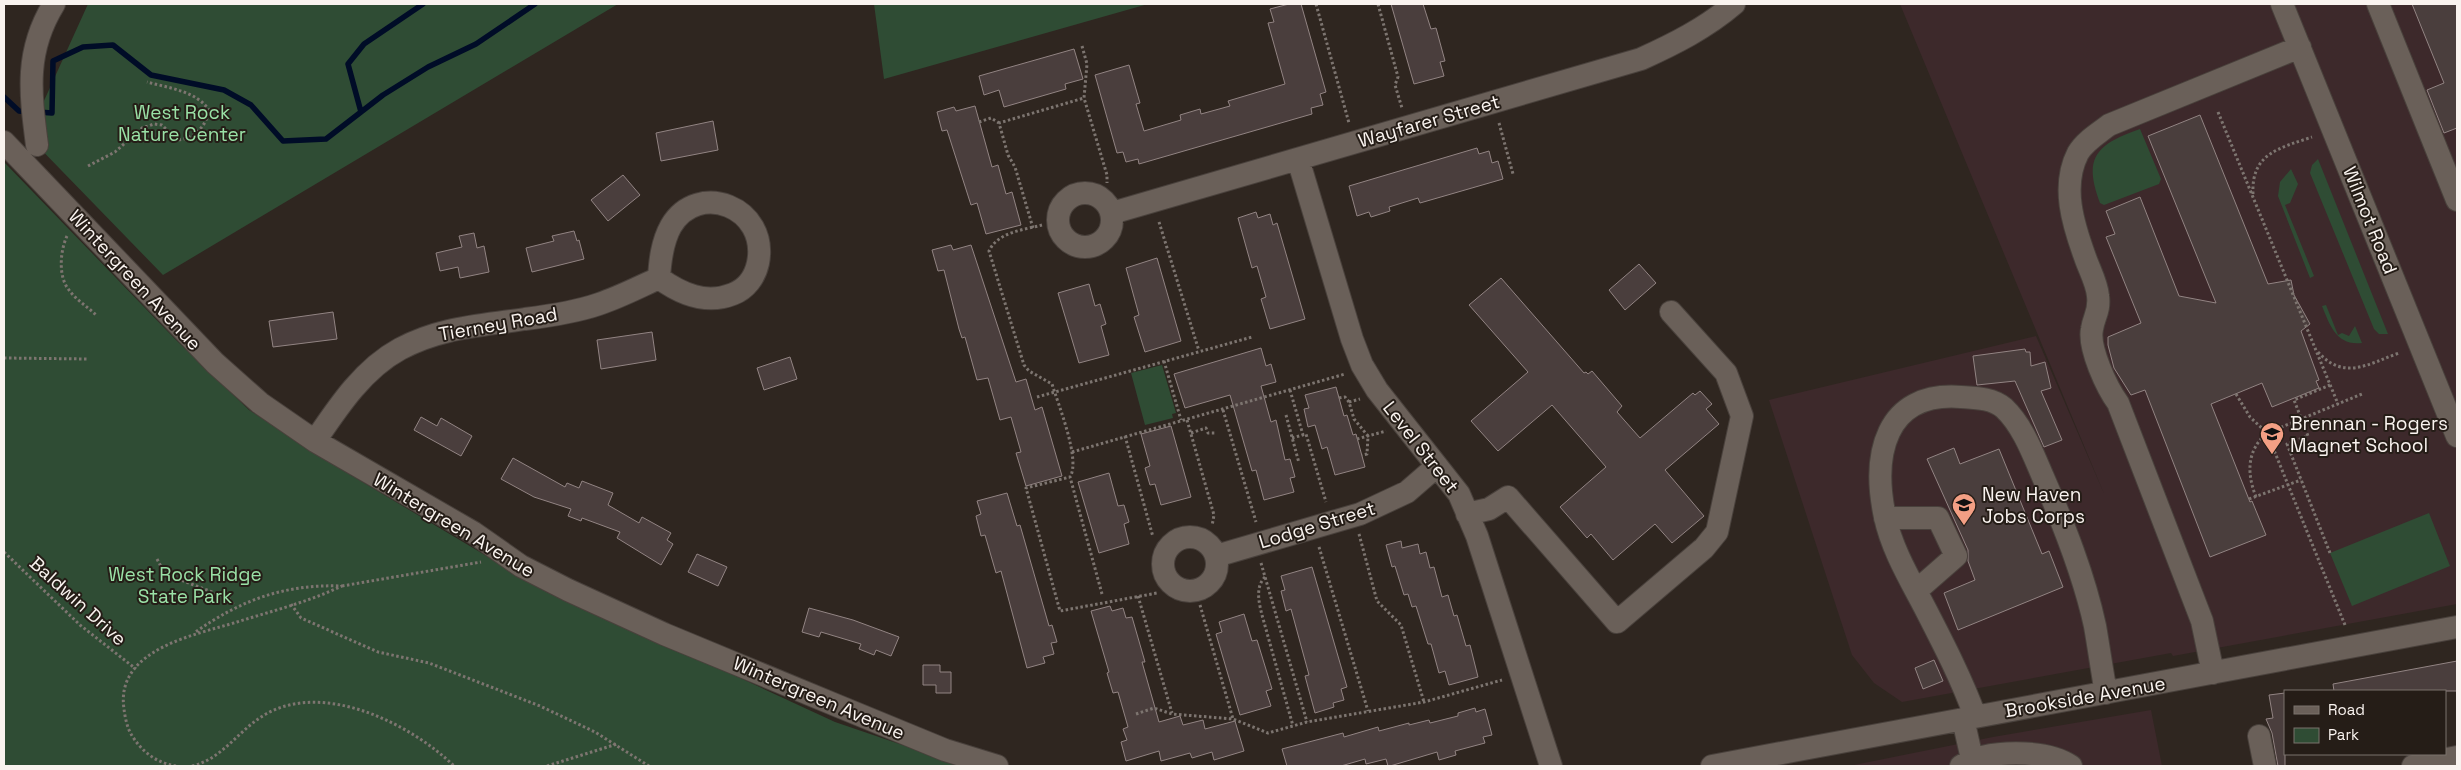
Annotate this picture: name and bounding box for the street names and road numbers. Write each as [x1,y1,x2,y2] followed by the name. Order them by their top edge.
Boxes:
[1355,89,1503,153] street label: Wayfarer Street
[2337,163,2403,277] street label: Wilmot Road
[63,204,207,356] street label: Wintergreen Avenue
[437,301,559,347] street label: Tierney Road
[1377,396,1465,498] street label: Level Street
[369,467,539,583] street label: Wintergreen Avenue
[1256,495,1378,555] street label: Lodge Street
[24,551,132,651] street label: Baldwin Drive
[729,651,909,745] street label: Wintergreen Avenue
[2003,671,2167,723] street label: Brookside Avenue

